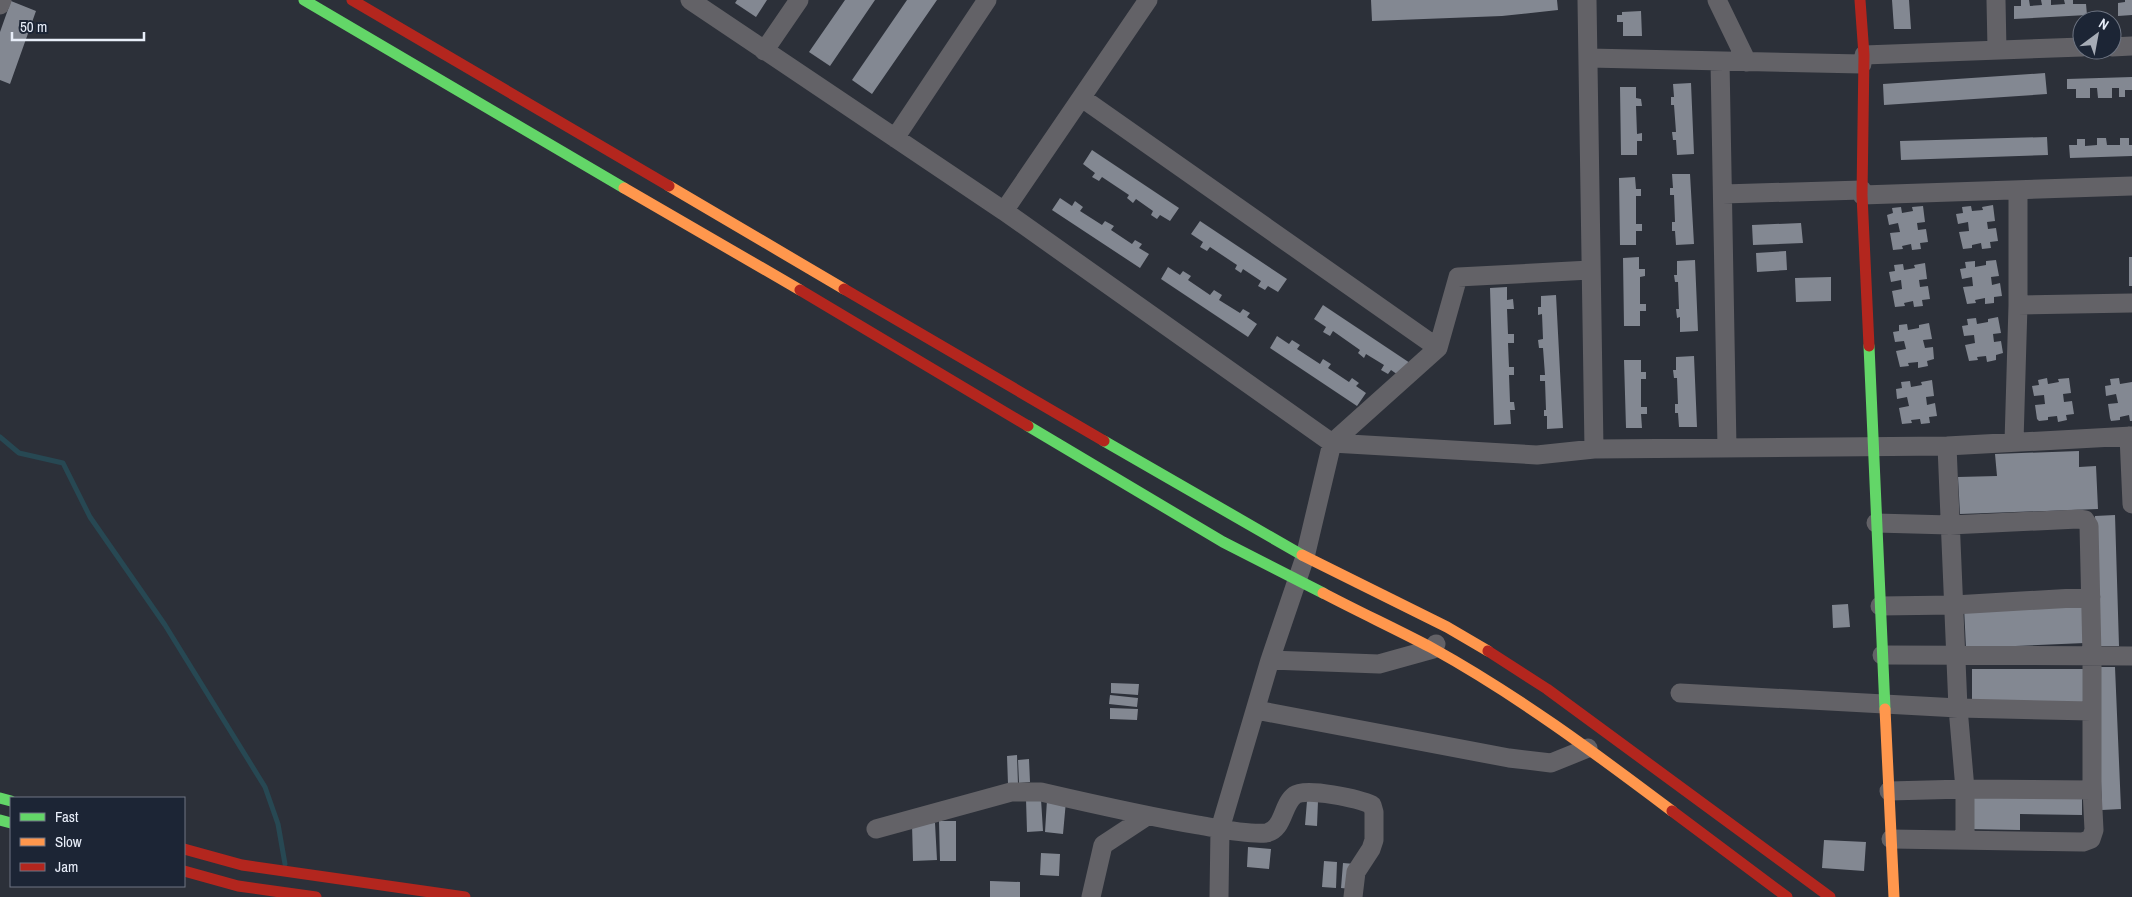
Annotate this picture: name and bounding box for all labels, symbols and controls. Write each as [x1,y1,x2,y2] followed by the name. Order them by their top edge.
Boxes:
[12,10,145,42] scale bar
[2072,10,2122,60] north arrow
[2096,14,2112,34] text: N
[20,16,47,37] text: 50 m
[10,797,185,887] legend
[55,806,79,827] text: Fast
[55,831,82,852] text: Slow
[55,856,78,877] text: Jam

